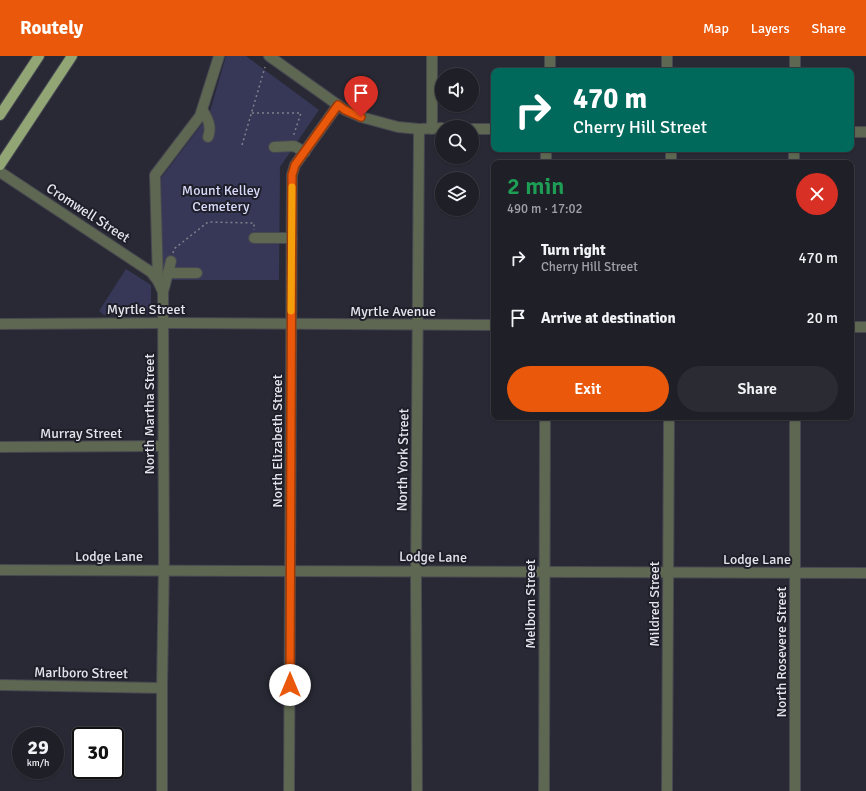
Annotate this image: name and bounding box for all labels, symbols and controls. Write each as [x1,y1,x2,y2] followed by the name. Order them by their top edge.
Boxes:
[20,16,83,40] text: Routely
[703,20,729,37] text: Map
[751,20,790,37] text: Layers
[812,20,846,37] text: Share
[435,68,479,216] map controls
[435,68,479,112] button: sound
[344,76,378,117] pin
[350,82,372,104] icon: arrive
[573,82,647,116] text: 470 m
[507,84,559,136] icon: right
[573,116,707,138] text: Cherry Hill Street
[435,120,479,164] button: search
[507,171,564,201] text: 2 min
[435,172,479,216] button: layers
[796,173,838,215] button: close
[43,180,133,246] street label: Cromwell Street
[182,182,261,215] park label: Mount Kelley Cemetery
[507,201,583,217] text: 490 m · 17:02
[541,241,606,259] text: Turn right
[507,247,529,269] icon: right
[798,249,838,267] text: 470 m
[541,259,638,275] text: Cherry Hill Street
[107,301,185,318] street label: Myrtle Street
[350,303,436,320] street label: Myrtle Avenue
[507,307,529,329] icon: arrive
[541,309,676,327] text: Arrive at destination
[807,309,838,327] text: 20 m
[141,353,158,474] street label: North Martha Street
[507,366,669,412] button: Exit
[677,366,838,412] button: Share
[269,374,286,508] street label: North Elizabeth Street
[394,408,412,512] street label: North York Street
[40,425,122,442] street label: Murray Street
[75,548,143,565] street label: Lodge Lane
[399,548,467,566] street label: Lodge Lane
[723,551,791,568] street label: Lodge Lane
[522,559,539,649] street label: Melborn Street
[646,561,663,647] street label: Mildred Street
[773,586,790,717] street label: North Rosevere Street
[34,664,128,682] street label: Marlboro Street
[269,664,311,706] position arrow
[72,727,124,779] speed limit sign: 30
[27,735,49,760] text: 29
[27,757,49,769] text: km/h

